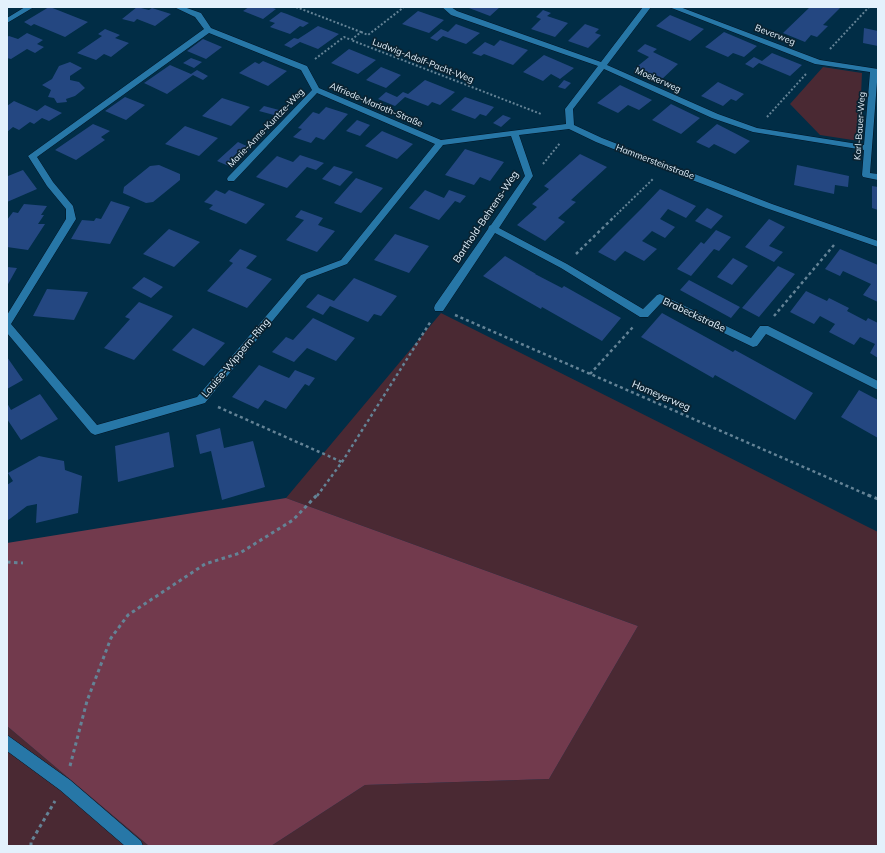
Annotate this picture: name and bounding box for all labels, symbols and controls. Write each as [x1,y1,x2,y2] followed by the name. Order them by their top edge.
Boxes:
[753,22,797,48] street label: Beverweg
[371,37,475,85] street label: Ludwig-Adolf-Pacht-Weg
[634,65,682,95] street label: Moekerweg
[328,80,424,130] street label: Alfriede-Marioth-Straße
[226,86,306,170] street label: Marie-Anne-Kuntze-Weg
[852,92,868,160] street label: Karl-Bauer-Weg
[614,142,696,182] street label: Hammersteinstraße
[451,169,521,265] street label: Barthold-Behrens-Weg
[661,295,727,335] street label: Brabeckstraße
[199,316,273,400] street label: Louise-Wippern-Ring
[630,378,692,414] street label: Homeyerweg

